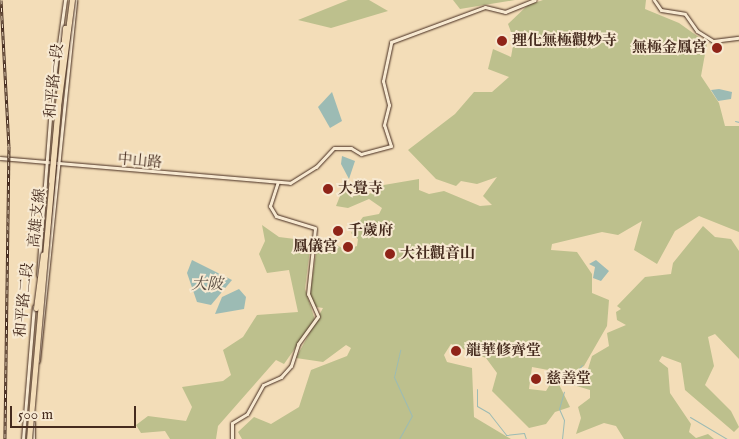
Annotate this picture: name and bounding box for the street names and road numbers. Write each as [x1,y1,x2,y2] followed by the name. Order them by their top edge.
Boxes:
[41,43,67,119] street label: 和平路一段
[117,150,163,172] street label: 中山路
[25,187,49,249] street label: 高雄支線
[11,262,37,338] street label: 和平路二段

